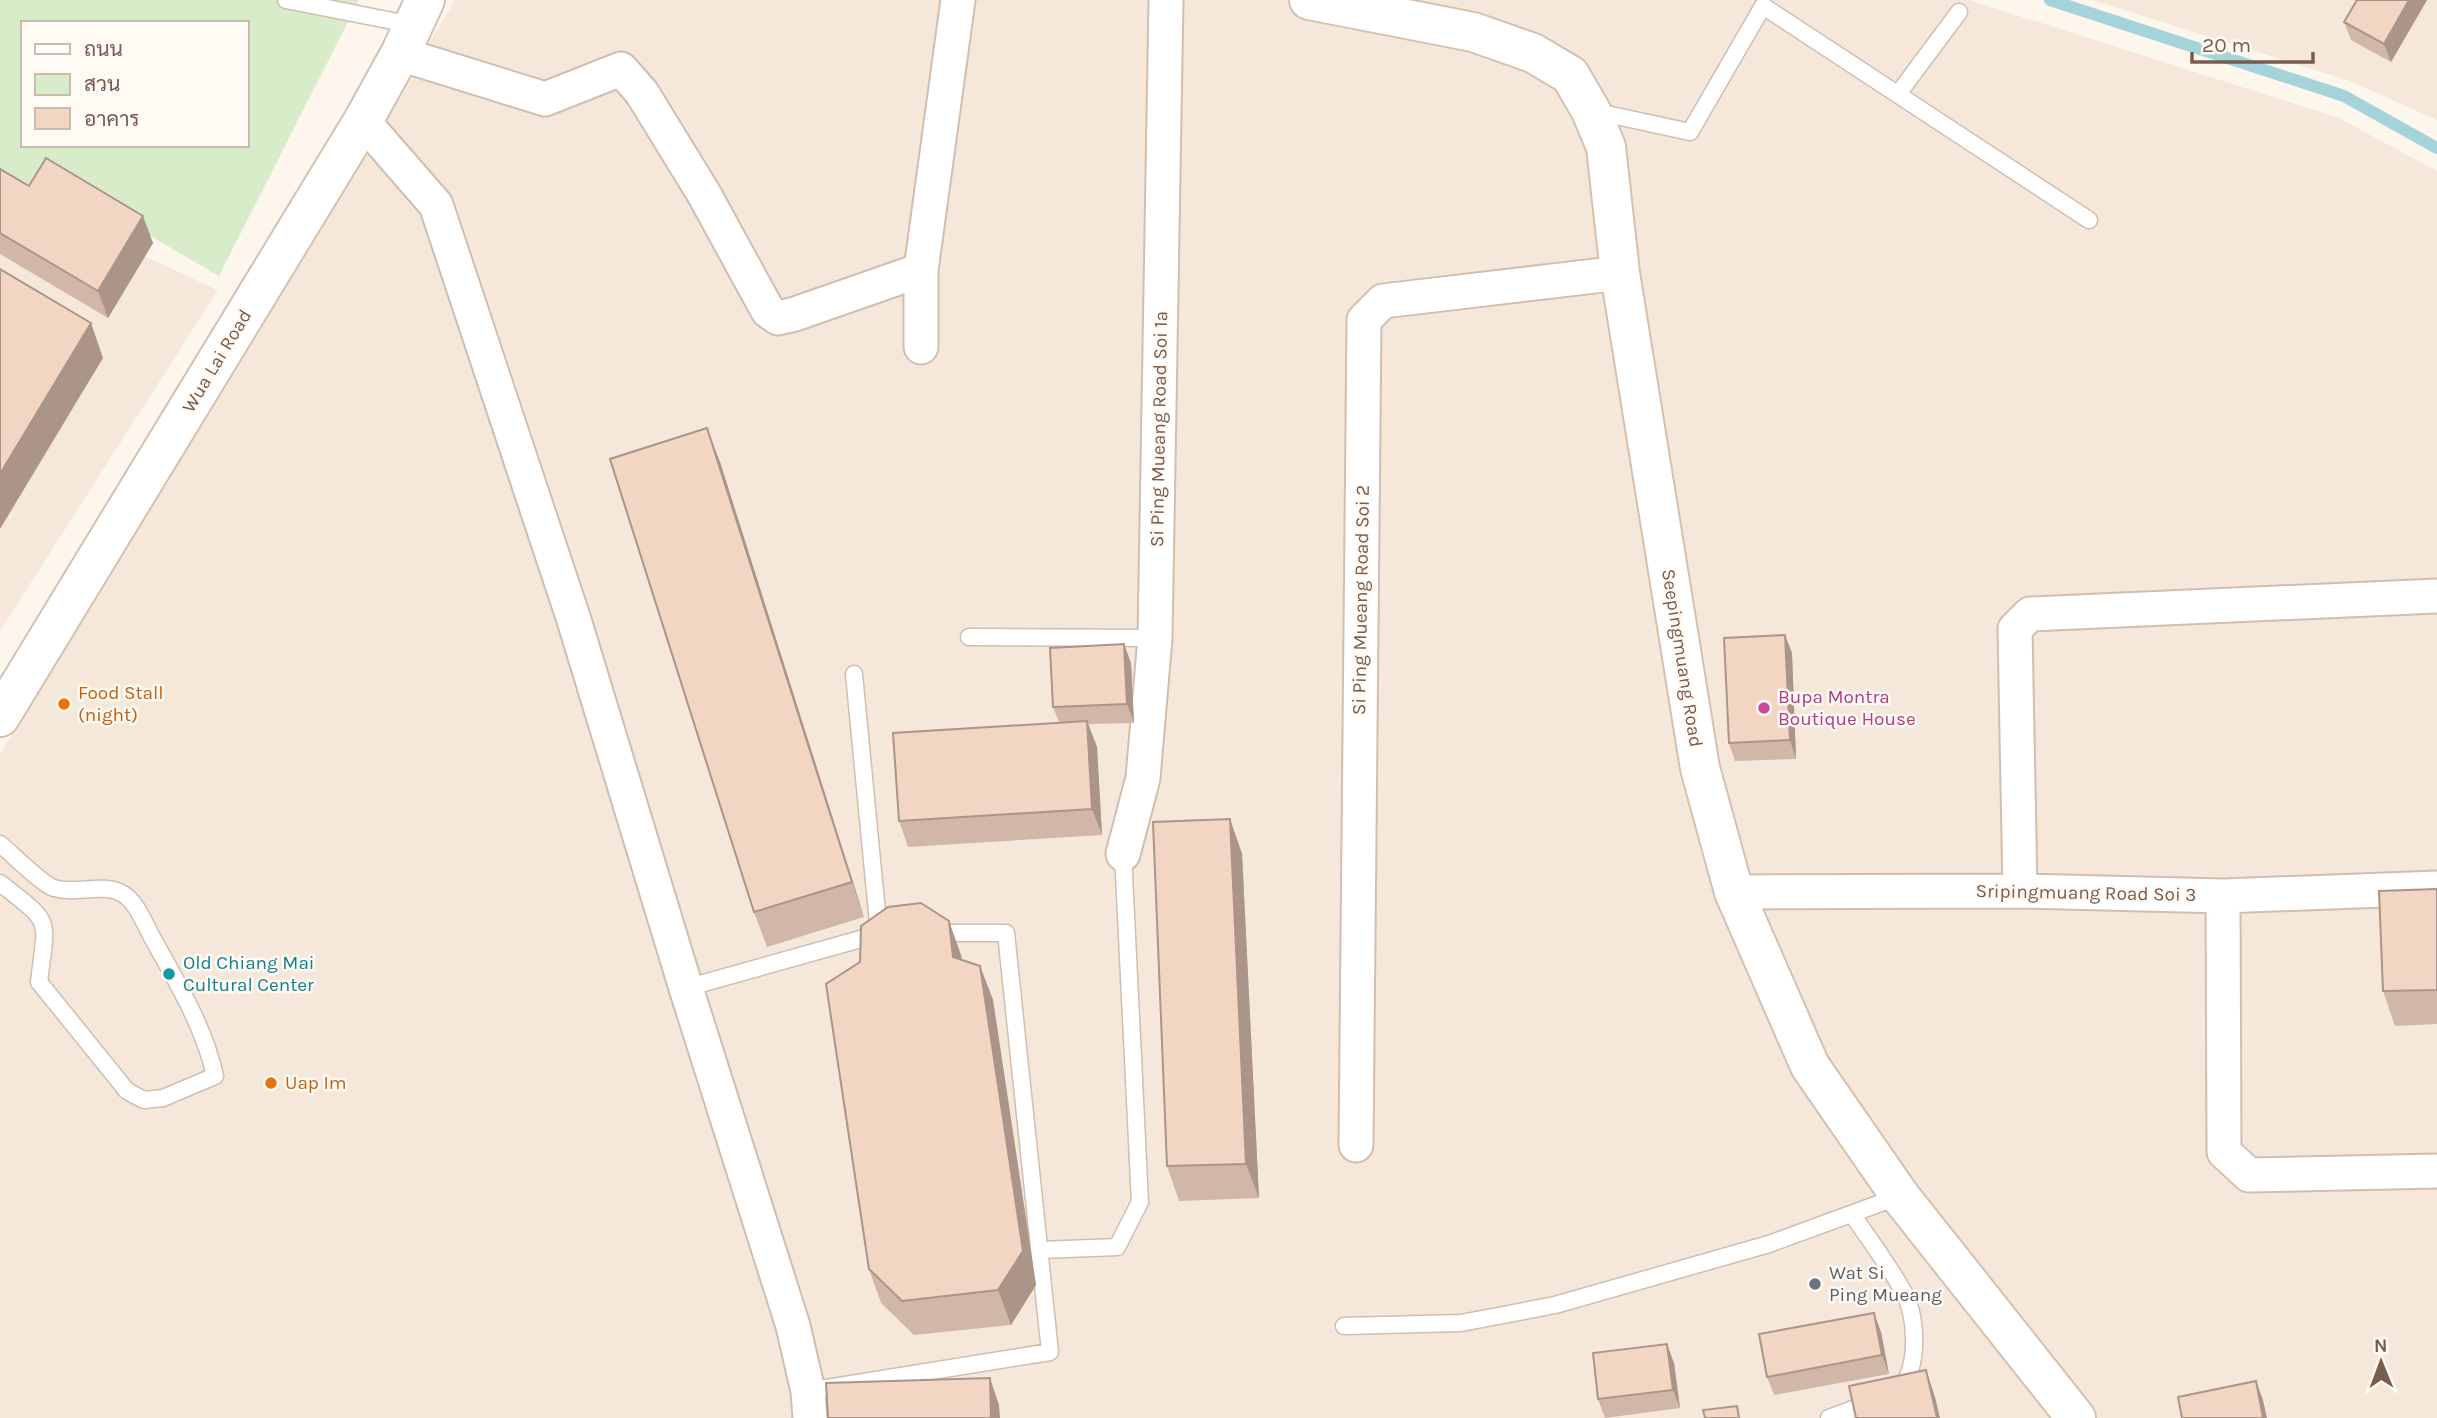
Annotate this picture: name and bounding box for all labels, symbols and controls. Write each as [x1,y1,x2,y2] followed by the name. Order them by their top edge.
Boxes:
[21,21,248,147] legend
[2192,21,2313,65] scale bar
[2202,33,2251,57] text: 20 m
[84,37,123,61] text: ถนน
[84,72,120,96] text: สวน
[84,107,140,131] text: อาคาร
[178,306,256,416] street label: Wua Lai Road
[1146,311,1172,547] street label: Si Ping Mueang Road Soi 1a
[1348,485,1374,715] street label: Si Ping Mueang Road Soi 2
[1657,567,1707,749] street label: Seepingmuang Road
[78,682,164,726] place label: Food Stall (night)
[1778,686,1916,730] place label: Bupa Montra Boutique House
[56,696,72,712] marker: Food Stall (night)
[1756,700,1772,716] marker: Bupa Montra Boutique House
[1975,880,2197,906] street label: Sripingmuang Road Soi 3
[183,952,315,996] place label: Old Chiang Mai Cultural Center
[161,966,177,982] marker: Old Chiang Mai Cultural Center
[285,1072,347,1094] place label: Uap Im
[263,1075,279,1091] marker: Uap Im
[1829,1262,1942,1306] place label: Wat Si Ping Mueang
[1807,1276,1823,1292] marker: Wat Si Ping Mueang
[2346,1327,2416,1397] north arrow
[2374,1335,2388,1357] text: N

